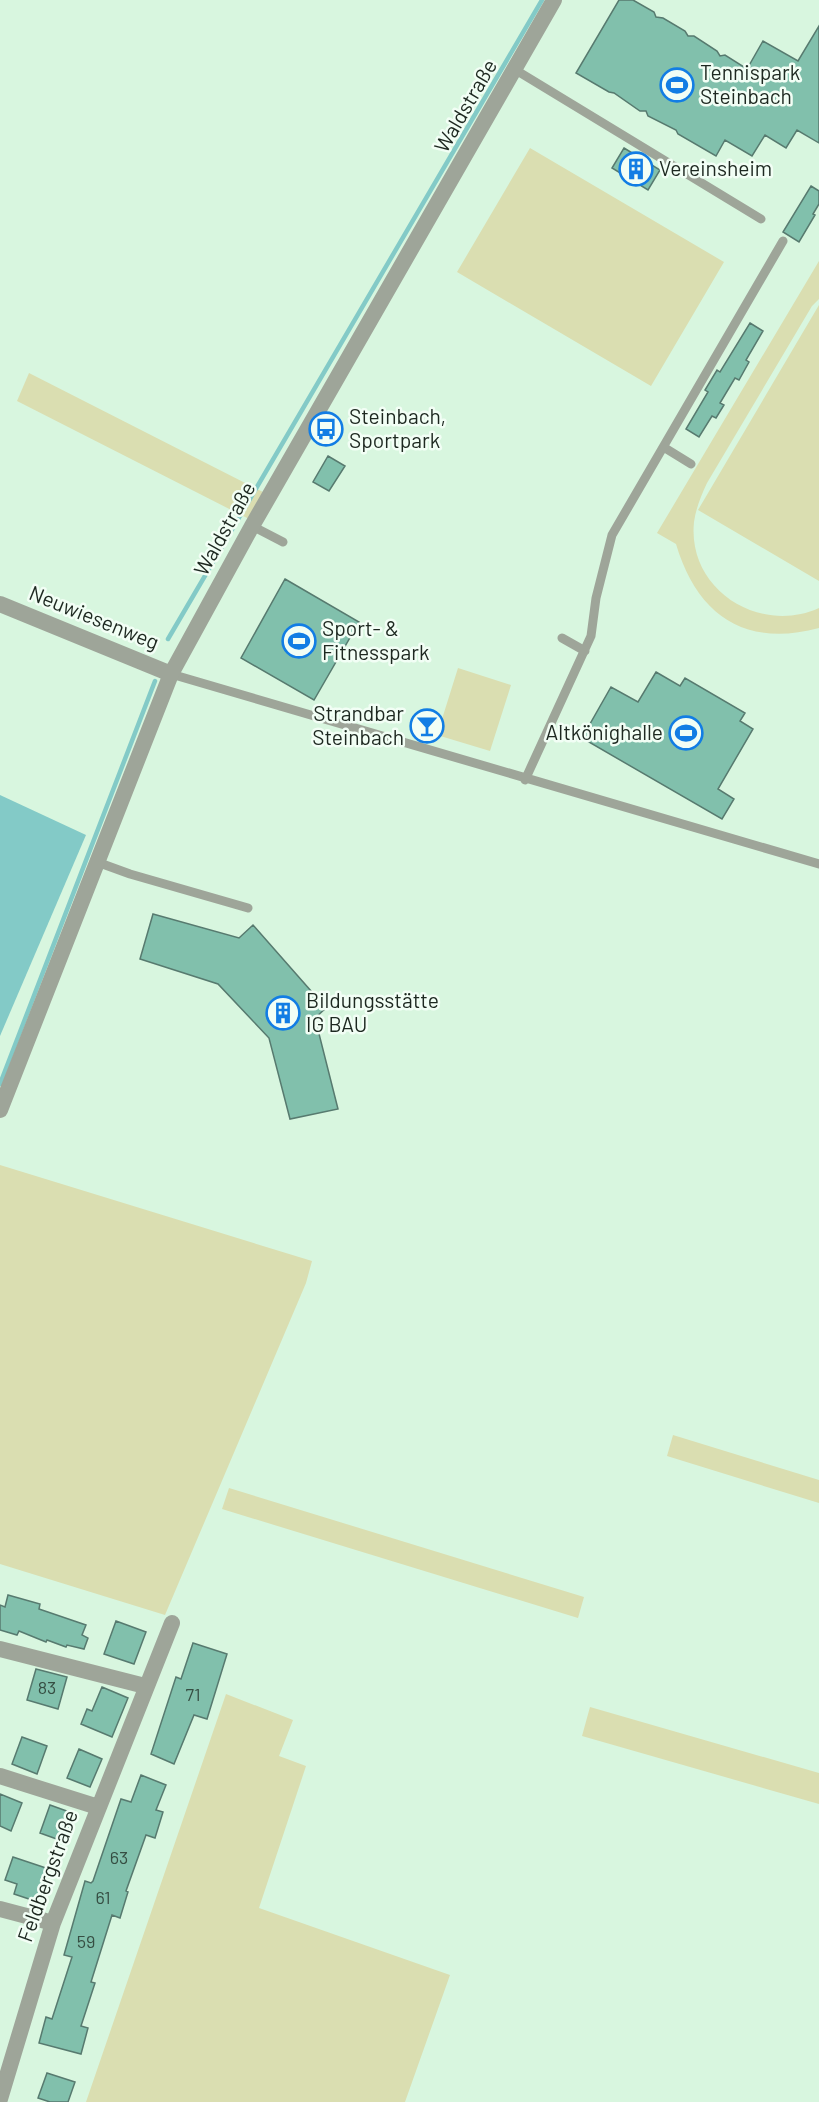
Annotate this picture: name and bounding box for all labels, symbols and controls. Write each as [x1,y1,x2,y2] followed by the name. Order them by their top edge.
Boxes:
[428,54,501,156] street label: Waldstraße
[700,59,800,108] place label: Tennispark Steinbach
[659,67,695,103] sports icon: Tennispark Steinbach
[618,151,654,187] building icon: Vereinsheim
[659,155,772,180] place label: Vereinsheim
[349,403,446,452] place label: Steinbach, Sportpark
[308,411,344,447] bus stop icon: Steinbach, Sportpark
[188,477,260,580] street label: Waldstraße
[26,579,163,654] street label: Neuwiesenweg
[322,615,429,664] place label: Sport- & Fitnesspark
[281,623,317,659] sports icon: Sport- & Fitnesspark
[312,700,404,749] place label: Strandbar Steinbach
[409,708,445,744] bar icon: Strandbar Steinbach
[668,715,704,751] sports icon: Altkönighalle
[546,719,663,744] place label: Altkönighalle
[306,987,439,1036] place label: Bildungsstätte IG BAU
[265,995,301,1031] building icon: Bildungsstätte IG BAU
[38,1676,56,1698] house number: 83
[186,1683,200,1705] house number: 71
[11,1806,82,1945] street label: Feldbergstraße
[110,1846,128,1868] house number: 63
[95,1886,111,1908] house number: 61
[77,1930,95,1952] house number: 59

